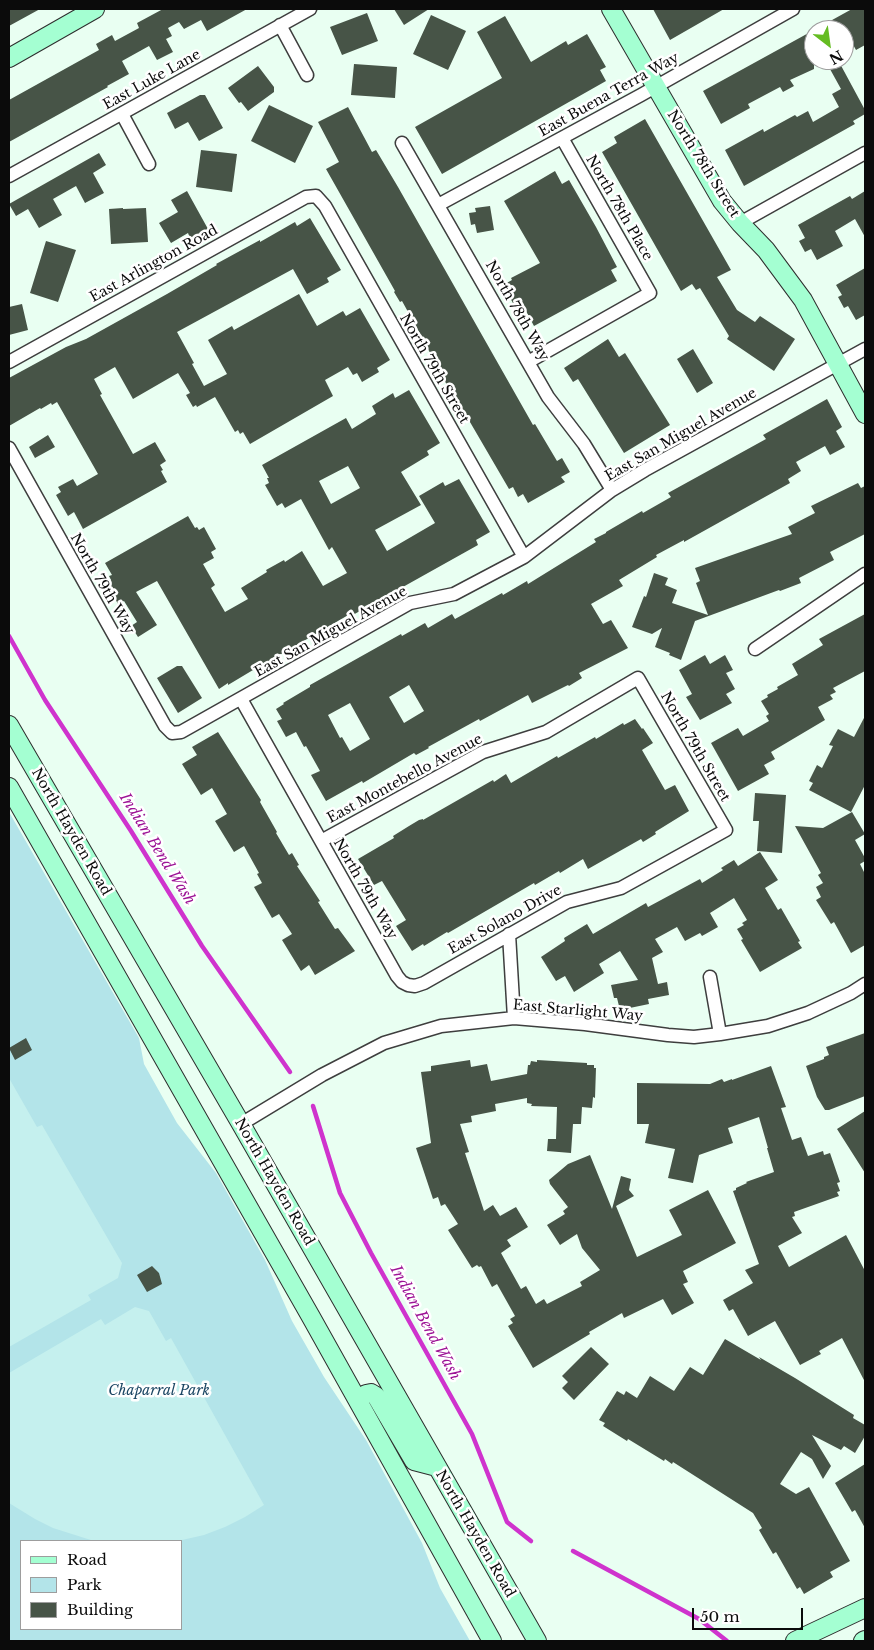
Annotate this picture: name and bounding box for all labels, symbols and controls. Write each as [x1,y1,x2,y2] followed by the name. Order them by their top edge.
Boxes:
[804,20,854,70] north arrow
[100,46,204,114] street label: East Luke Lane
[826,46,846,68] text: N
[536,49,682,141] street label: East Buena Terra Way
[663,107,743,221] street label: North 78th Street
[582,152,656,264] street label: North 78th Place
[87,222,221,306] street label: East Arlington Road
[481,258,553,364] street label: North 78th Way
[396,311,472,427] street label: North 79th Street
[602,385,760,485] street label: East San Miguel Avenue
[66,531,138,637] street label: North 79th Way
[252,583,410,681] street label: East San Miguel Avenue
[657,689,733,805] street label: North 79th Street
[325,731,485,827] street label: East Montebello Avenue
[28,765,114,899] street label: North Hayden Road
[115,790,199,908] water label: Indian Bend Wash
[329,836,401,942] street label: North 79th Way
[445,882,565,958] street label: East Solano Drive
[512,997,644,1025] street label: East Starlight Way
[231,1115,317,1249] street label: North Hayden Road
[386,1262,464,1384] water label: Indian Bend Wash
[108,1383,210,1399] park label: Chaparral Park
[432,1467,518,1601] street label: North Hayden Road
[20,1540,182,1630] legend
[67,1550,107,1569] text: Road
[67,1575,102,1594] text: Park
[694,1598,805,1630] scale bar
[67,1600,133,1619] text: Building
[700,1607,740,1626] text: 50 m

